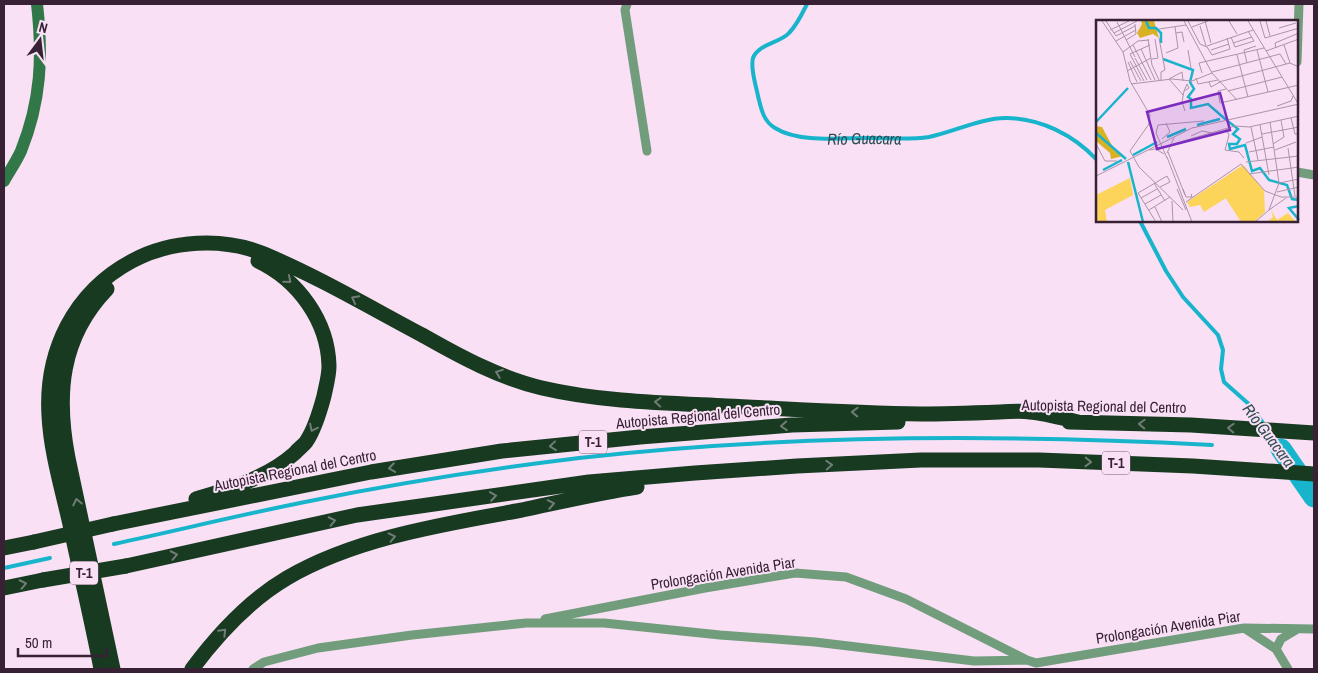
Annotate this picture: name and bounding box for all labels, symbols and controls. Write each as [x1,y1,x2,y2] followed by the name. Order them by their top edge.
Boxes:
[15,15,65,65] north arrow
[37,18,50,37] text: N
[1096,20,1298,222] inset map
[827,127,902,150] water label: Río Guacara
[282,275,291,283] one-way arrow
[351,295,360,305] one-way arrow
[495,369,504,380] one-way arrow
[1020,394,1187,418] street label: Autopista Regional del Centro
[654,397,662,408] one-way arrow
[614,398,781,434] street label: Autopista Regional del Centro
[1238,399,1300,471] water label: Río Guacara
[851,406,859,417] one-way arrow
[1138,419,1146,429] one-way arrow
[780,420,788,431] one-way arrow
[1226,422,1234,433] one-way arrow
[308,423,319,432] one-way arrow
[579,431,607,454] road number: T-1
[548,440,556,451] one-way arrow
[211,444,378,496] street label: Autopista Regional del Centro
[1102,452,1130,474] road number: T-1
[1084,457,1092,467] one-way arrow
[825,459,833,470] one-way arrow
[387,463,396,473] one-way arrow
[489,491,497,502] one-way arrow
[72,497,83,506] one-way arrow
[547,499,556,510] one-way arrow
[328,516,337,527] one-way arrow
[388,532,397,543] one-way arrow
[169,550,178,561] one-way arrow
[649,551,797,595] street label: Prolongación Avenida Piar
[70,562,98,584] road number: T-1
[19,580,28,590] one-way arrow
[1094,605,1242,649] street label: Prolongación Avenida Piar
[18,626,106,658] scale bar
[217,628,226,637] one-way arrow
[25,632,52,653] text: 50 m

